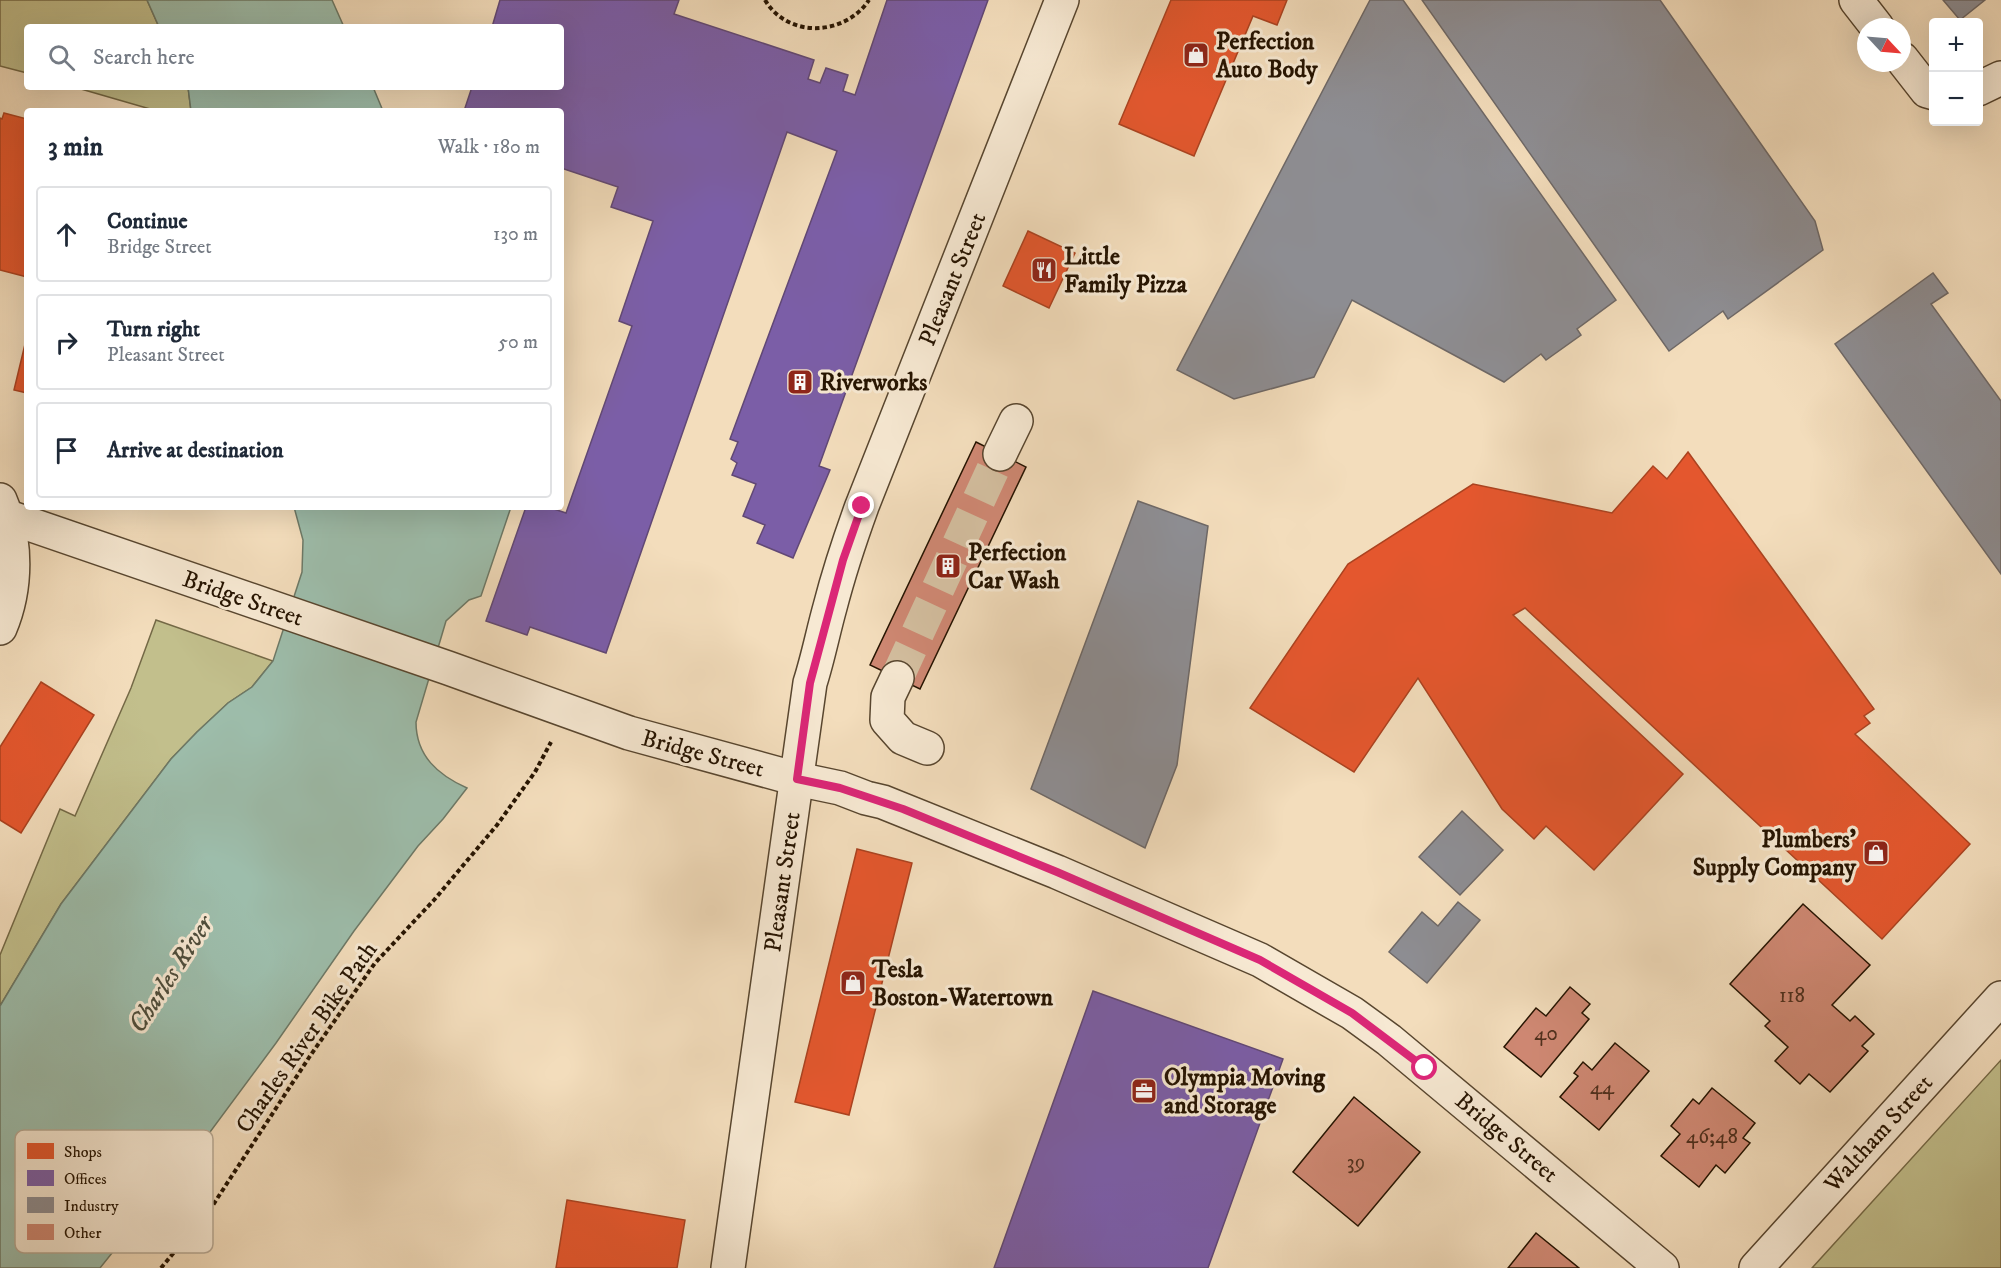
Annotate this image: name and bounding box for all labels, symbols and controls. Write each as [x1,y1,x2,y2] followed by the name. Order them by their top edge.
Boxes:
[1857,18,1911,72] north arrow
[1929,18,1983,126] map controls
[1929,18,1983,72] button: +
[24,24,564,90] search box
[1215,27,1318,85] place label: Perfection Auto Body
[1181,40,1211,70] shop icon: Perfection Auto Body
[45,41,78,74] icon: search
[93,44,195,71] text: Search here
[1929,72,1983,126] button: −
[48,131,103,164] text: 3 min
[438,135,540,160] text: Walk · 180 m
[107,208,188,235] text: Continue
[913,208,993,351] street label: Pleasant Street
[50,218,83,251] icon: ahead
[493,222,538,247] text: 130 m
[107,235,212,260] text: Bridge Street
[1064,242,1188,300] place label: Little Family Pizza
[1029,255,1059,285] restaurant icon: Little Family Pizza
[107,316,200,343] text: Turn right
[50,326,83,359] icon: right
[498,330,538,355] text: 50 m
[107,343,225,368] text: Pleasant Street
[785,367,815,397] building icon: Riverworks
[820,368,927,398] place label: Riverworks
[50,434,83,467] icon: arrive
[107,437,284,464] text: Arrive at destination
[848,492,874,518] route end
[968,538,1067,596] place label: Perfection Car Wash
[933,551,963,581] building icon: Perfection Car Wash
[178,564,307,634] street label: Bridge Street
[638,723,768,785] street label: Bridge Street
[758,810,808,954] street label: Pleasant Street
[1693,825,1857,883] place label: Plumbers' Supply Company
[1861,838,1891,868] shop icon: Plumbers' Supply Company
[121,909,222,1040] water label: Charles River
[229,936,384,1139] street label: Charles River Bike Path
[871,955,1053,1013] place label: Tesla Boston-Watertown
[838,968,868,998] shop icon: Tesla Boston-Watertown
[1779,983,1805,1009] house number: 118
[1534,1021,1558,1047] house number: 40
[1411,1054,1437,1080] route start
[1164,1063,1326,1121] place label: Olympia Moving and Storage
[1817,1068,1940,1200] street label: Waltham Street
[1590,1075,1615,1101] house number: 44
[1129,1076,1159,1106] office icon: Olympia Moving and Storage
[1449,1086,1564,1190] street label: Bridge Street
[1686,1124,1738,1150] house number: 46;48
[15,1130,213,1253] legend
[64,1142,102,1162] text: Shops
[1347,1150,1365,1176] house number: 39
[64,1169,107,1189] text: Offices
[64,1196,119,1216] text: Industry
[64,1223,101,1243] text: Other

